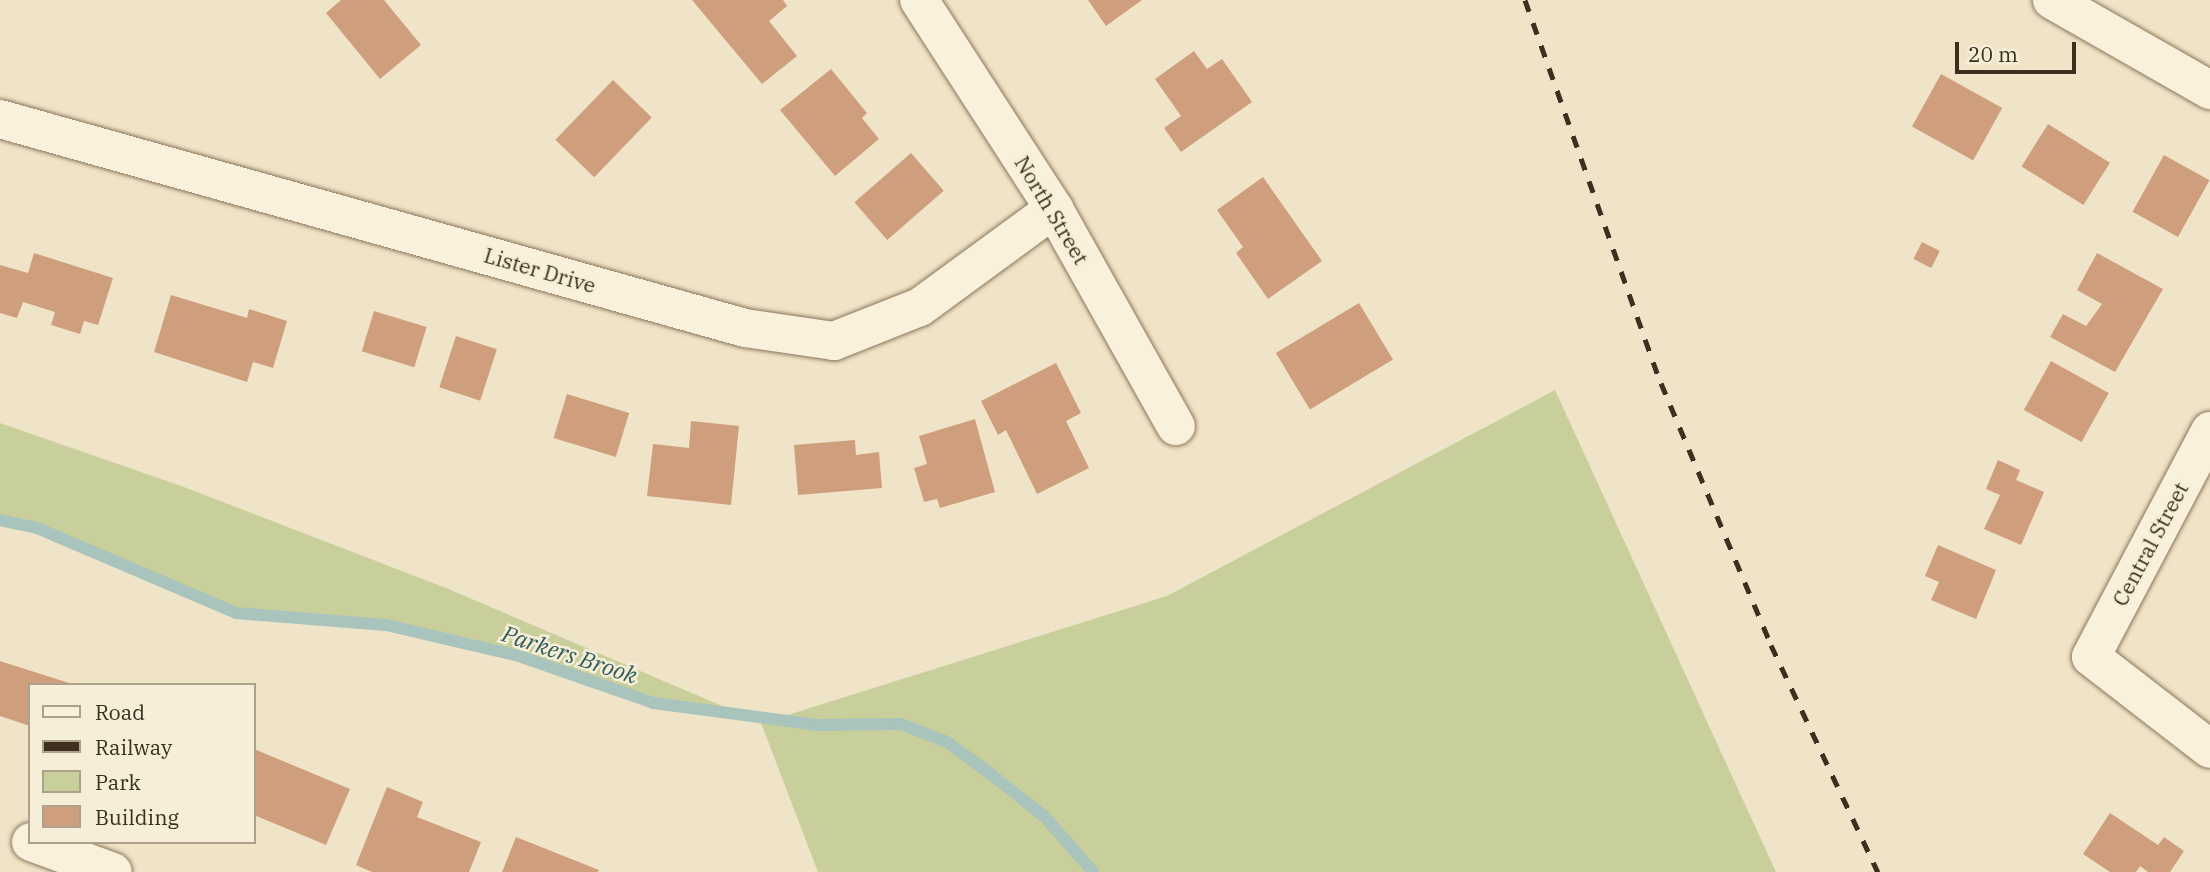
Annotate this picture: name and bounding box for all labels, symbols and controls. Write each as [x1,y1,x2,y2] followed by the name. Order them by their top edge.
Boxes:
[1958,28,2079,72] scale bar
[1968,40,2018,68] text: 20 m
[1010,151,1094,269] street label: North Street
[481,242,599,298] street label: Lister Drive
[2107,478,2193,610] street label: Central Street
[499,619,641,689] water label: Parkers Brook
[28,683,256,844] legend
[95,698,145,726] text: Road
[95,733,172,761] text: Railway
[95,768,141,796] text: Park
[95,803,179,831] text: Building

